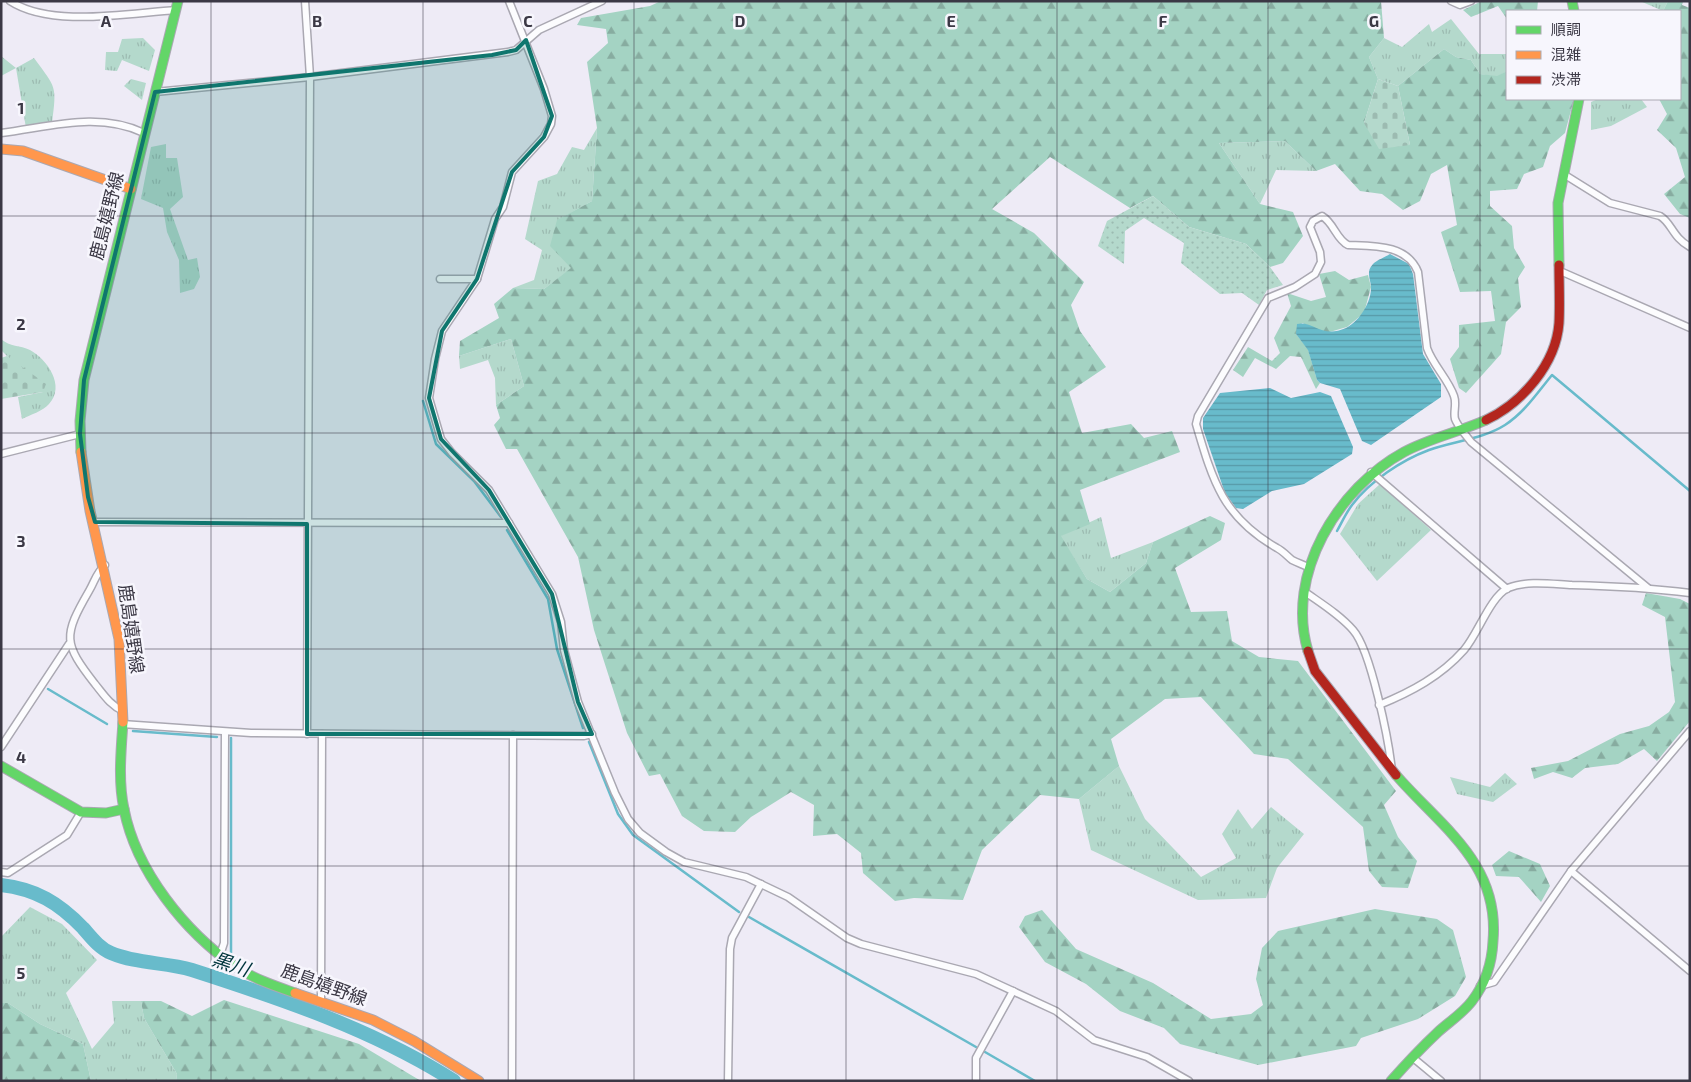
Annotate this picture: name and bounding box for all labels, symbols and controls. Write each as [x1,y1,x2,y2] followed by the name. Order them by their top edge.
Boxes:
[1506,10,1681,100] legend
[101,11,112,30] text: A
[312,11,322,30] text: B
[523,11,533,30] text: C
[735,11,746,30] text: D
[946,11,956,30] text: E
[1159,11,1168,30] text: F
[1369,11,1379,30] text: G
[1551,20,1581,38] text: 順調
[1551,45,1581,63] text: 混雑
[1551,70,1581,88] text: 渋滞
[18,98,24,117] text: 1
[84,169,128,262] street label: 鹿島嬉野線
[16,314,26,333] text: 2
[16,531,26,550] text: 3
[115,583,149,675] street label: 鹿島嬉野線
[16,747,26,766] text: 4
[209,946,255,981] water label: 黒川
[278,958,370,1010] street label: 鹿島嬉野線
[17,963,26,982] text: 5

